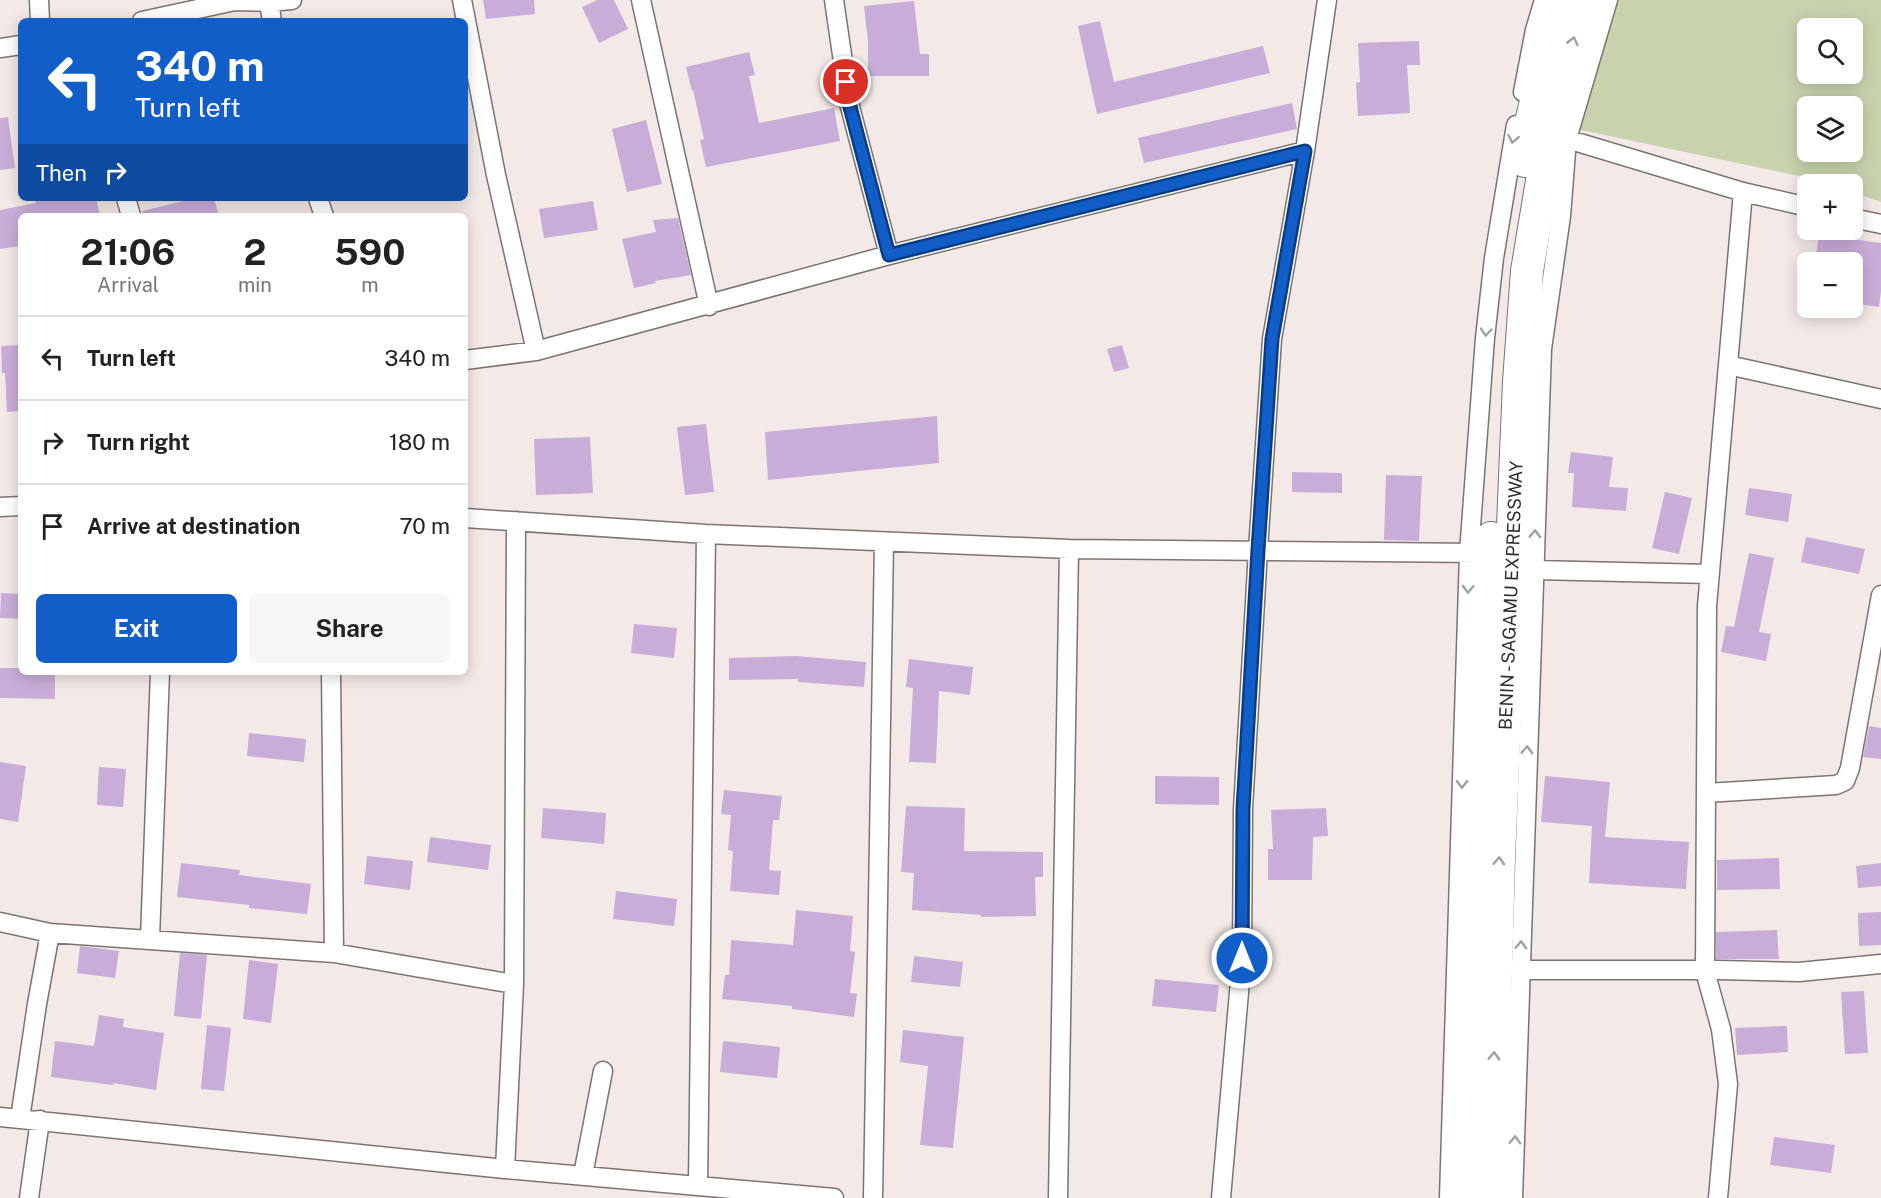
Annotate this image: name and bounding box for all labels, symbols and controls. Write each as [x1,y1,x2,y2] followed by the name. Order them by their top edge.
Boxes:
[1797,18,1863,318] map controls
[1797,18,1863,84] button: search
[1566,36,1579,46] one-way arrow
[135,41,265,90] text: 340 m
[36,42,114,120] icon: left
[820,56,871,107] pin
[829,65,862,98] icon: arrive
[135,91,241,123] text: Turn left
[1797,96,1863,162] button: layers
[1507,134,1520,144] one-way arrow
[99,156,132,189] icon: right
[36,160,87,186] text: Then
[1797,174,1863,240] button: +
[81,231,175,273] text: 21:06
[243,231,266,273] text: 2
[334,231,405,273] text: 590
[1797,252,1863,318] button: −
[97,273,159,297] text: Arrival
[238,273,272,297] text: min
[361,273,379,297] text: m
[1480,328,1493,337] one-way arrow
[36,342,69,375] icon: left
[87,345,176,371] text: Turn left
[385,345,450,371] text: 340 m
[36,426,69,459] icon: right
[87,429,190,455] text: Turn right
[389,429,450,455] text: 180 m
[1494,460,1526,730] street label: BENIN - SAGAMU EXPRESSWAY
[36,510,69,543] icon: arrive
[87,513,300,539] text: Arrive at destination
[399,513,450,539] text: 70 m
[1529,529,1542,538] one-way arrow
[1462,585,1474,594] one-way arrow
[36,594,237,663] button: Exit
[249,594,450,663] button: Share
[1521,745,1534,754] one-way arrow
[1456,780,1469,789] one-way arrow
[1493,856,1506,865] one-way arrow
[1210,926,1274,990] position arrow
[1514,940,1527,949] one-way arrow
[1488,1051,1500,1060] one-way arrow
[1508,1135,1521,1144] one-way arrow

